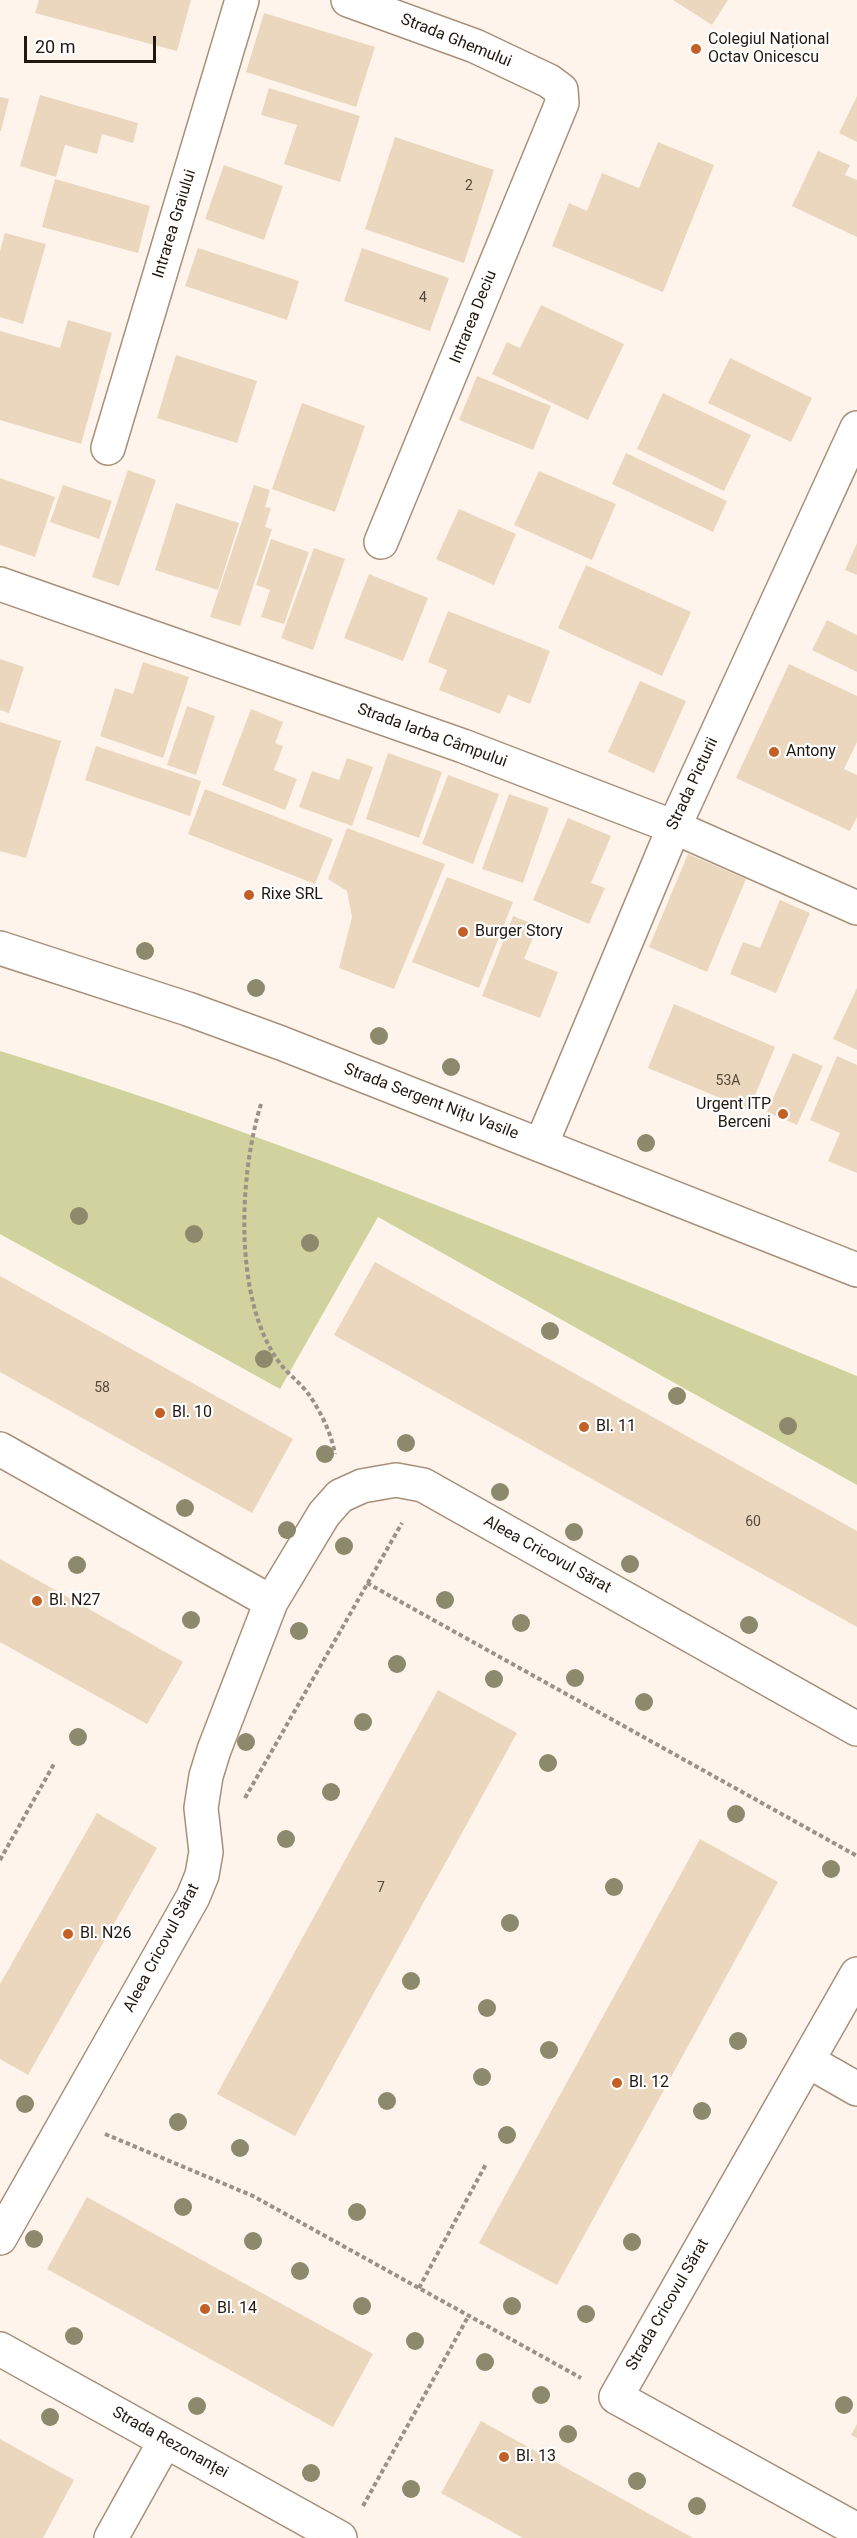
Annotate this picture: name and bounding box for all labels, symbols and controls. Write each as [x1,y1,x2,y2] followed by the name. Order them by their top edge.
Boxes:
[398,10,514,72] street label: Strada Ghemului
[27,24,159,62] scale bar
[708,30,829,68] place label: Colegiul Național Octav Onicescu
[35,36,75,57] text: 20 m
[689,42,703,56] marker: Colegiul Național Octav Onicescu
[149,167,201,281] street label: Intrarea Graiului
[465,178,473,194] house number: 2
[447,268,501,366] street label: Intrarea Deciu
[419,290,427,306] house number: 4
[355,700,509,772] street label: Strada Iarba Câmpului
[663,735,723,833] street label: Strada Picturii
[786,742,836,762] place label: Antony
[767,745,781,759] marker: Antony
[261,885,323,905] place label: Rixe SRL
[242,888,256,902] marker: Rixe SRL
[475,922,563,942] place label: Burger Story
[456,925,470,939] marker: Burger Story
[341,1060,521,1144] street label: Strada Sergent Nițu Vasile
[716,1073,740,1089] house number: 53A
[696,1095,771,1133] place label: Urgent ITP Berceni
[776,1107,790,1121] marker: Urgent ITP Berceni
[94,1380,110,1396] house number: 58
[172,1403,212,1423] place label: Bl. 10
[153,1406,167,1420] marker: Bl. 10
[596,1417,636,1437] place label: Bl. 11
[577,1420,591,1434] marker: Bl. 11
[480,1512,614,1598] street label: Aleea Cricovul Sărat
[745,1514,761,1530] house number: 60
[49,1591,100,1611] place label: Bl. N27
[30,1594,44,1608] marker: Bl. N27
[120,1880,204,2016] street label: Aleea Cricovul Sărat
[377,1880,385,1896] house number: 7
[80,1924,131,1944] place label: Bl. N26
[61,1927,75,1941] marker: Bl. N26
[629,2073,669,2093] place label: Bl. 12
[610,2076,624,2090] marker: Bl. 12
[622,2236,714,2374] street label: Strada Cricovul Sărat
[217,2299,257,2319] place label: Bl. 14
[198,2302,212,2316] marker: Bl. 14
[109,2403,231,2483] street label: Strada Rezonanței
[516,2447,556,2467] place label: Bl. 13
[497,2450,511,2464] marker: Bl. 13

